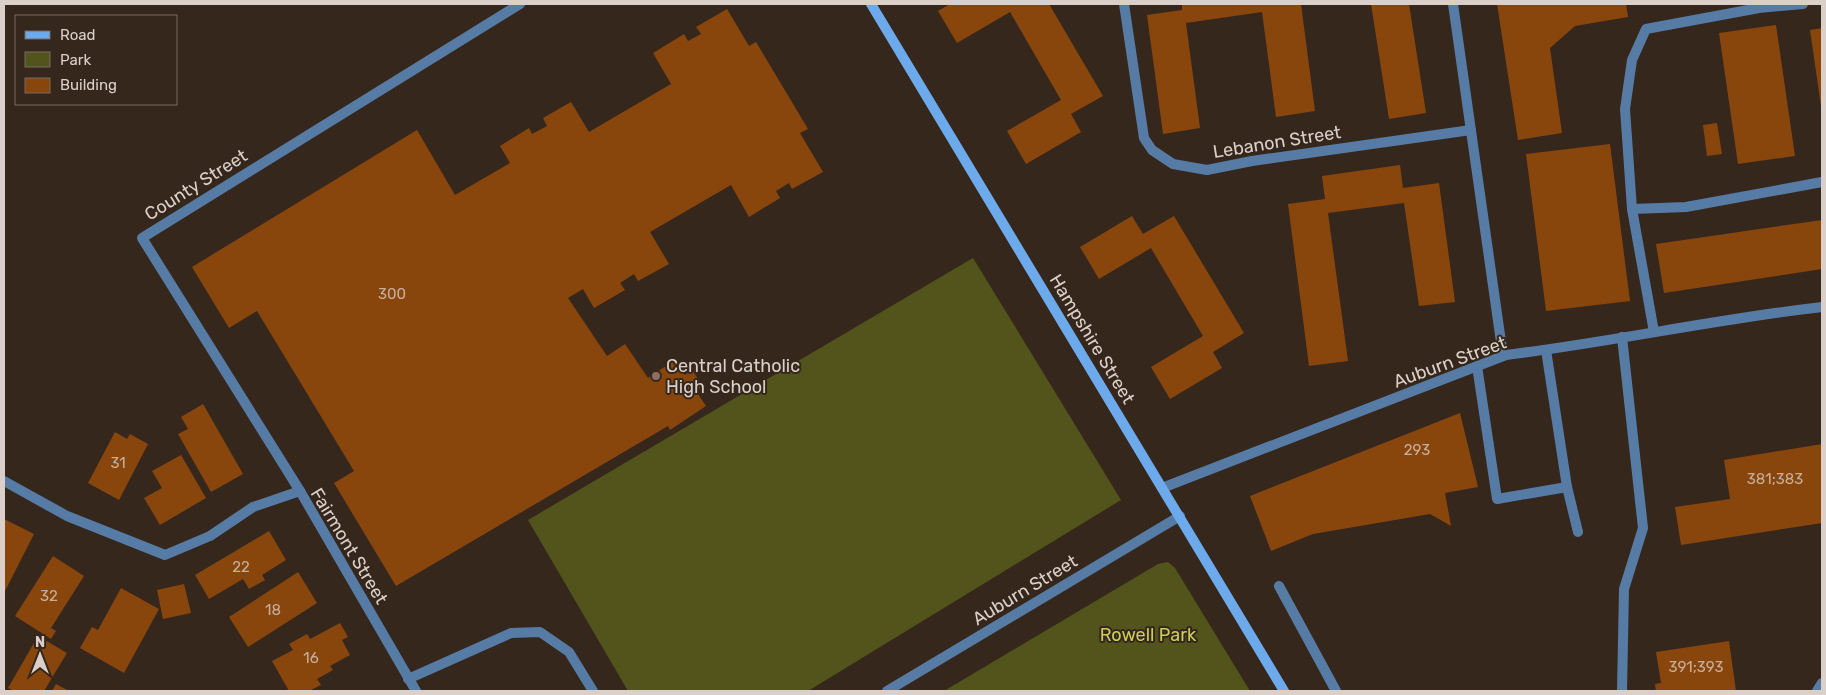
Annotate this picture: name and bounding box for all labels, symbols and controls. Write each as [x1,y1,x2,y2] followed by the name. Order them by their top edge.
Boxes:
[15,15,178,105] legend
[60,26,96,44] text: Road
[60,51,91,69] text: Park
[60,76,117,94] text: Building
[1211,121,1343,163] street label: Lebanon Street
[141,145,251,225] street label: County Street
[1045,270,1139,408] street label: Hampshire Street
[378,285,406,303] house number: 300
[1391,331,1509,393] street label: Auburn Street
[666,355,800,398] place label: Central Catholic High School
[650,370,662,382] marker: Central Catholic High School
[1404,441,1430,459] house number: 293
[110,454,126,472] house number: 31
[1747,470,1803,488] house number: 381;383
[306,484,392,608] street label: Fairmont Street
[969,550,1081,630] street label: Auburn Street
[232,558,250,576] house number: 22
[40,587,58,605] house number: 32
[265,601,281,619] house number: 18
[1100,624,1197,646] park label: Rowell Park
[15,630,65,680] north arrow
[35,634,45,651] text: N
[303,649,319,667] house number: 16
[1668,658,1724,676] house number: 391;393

